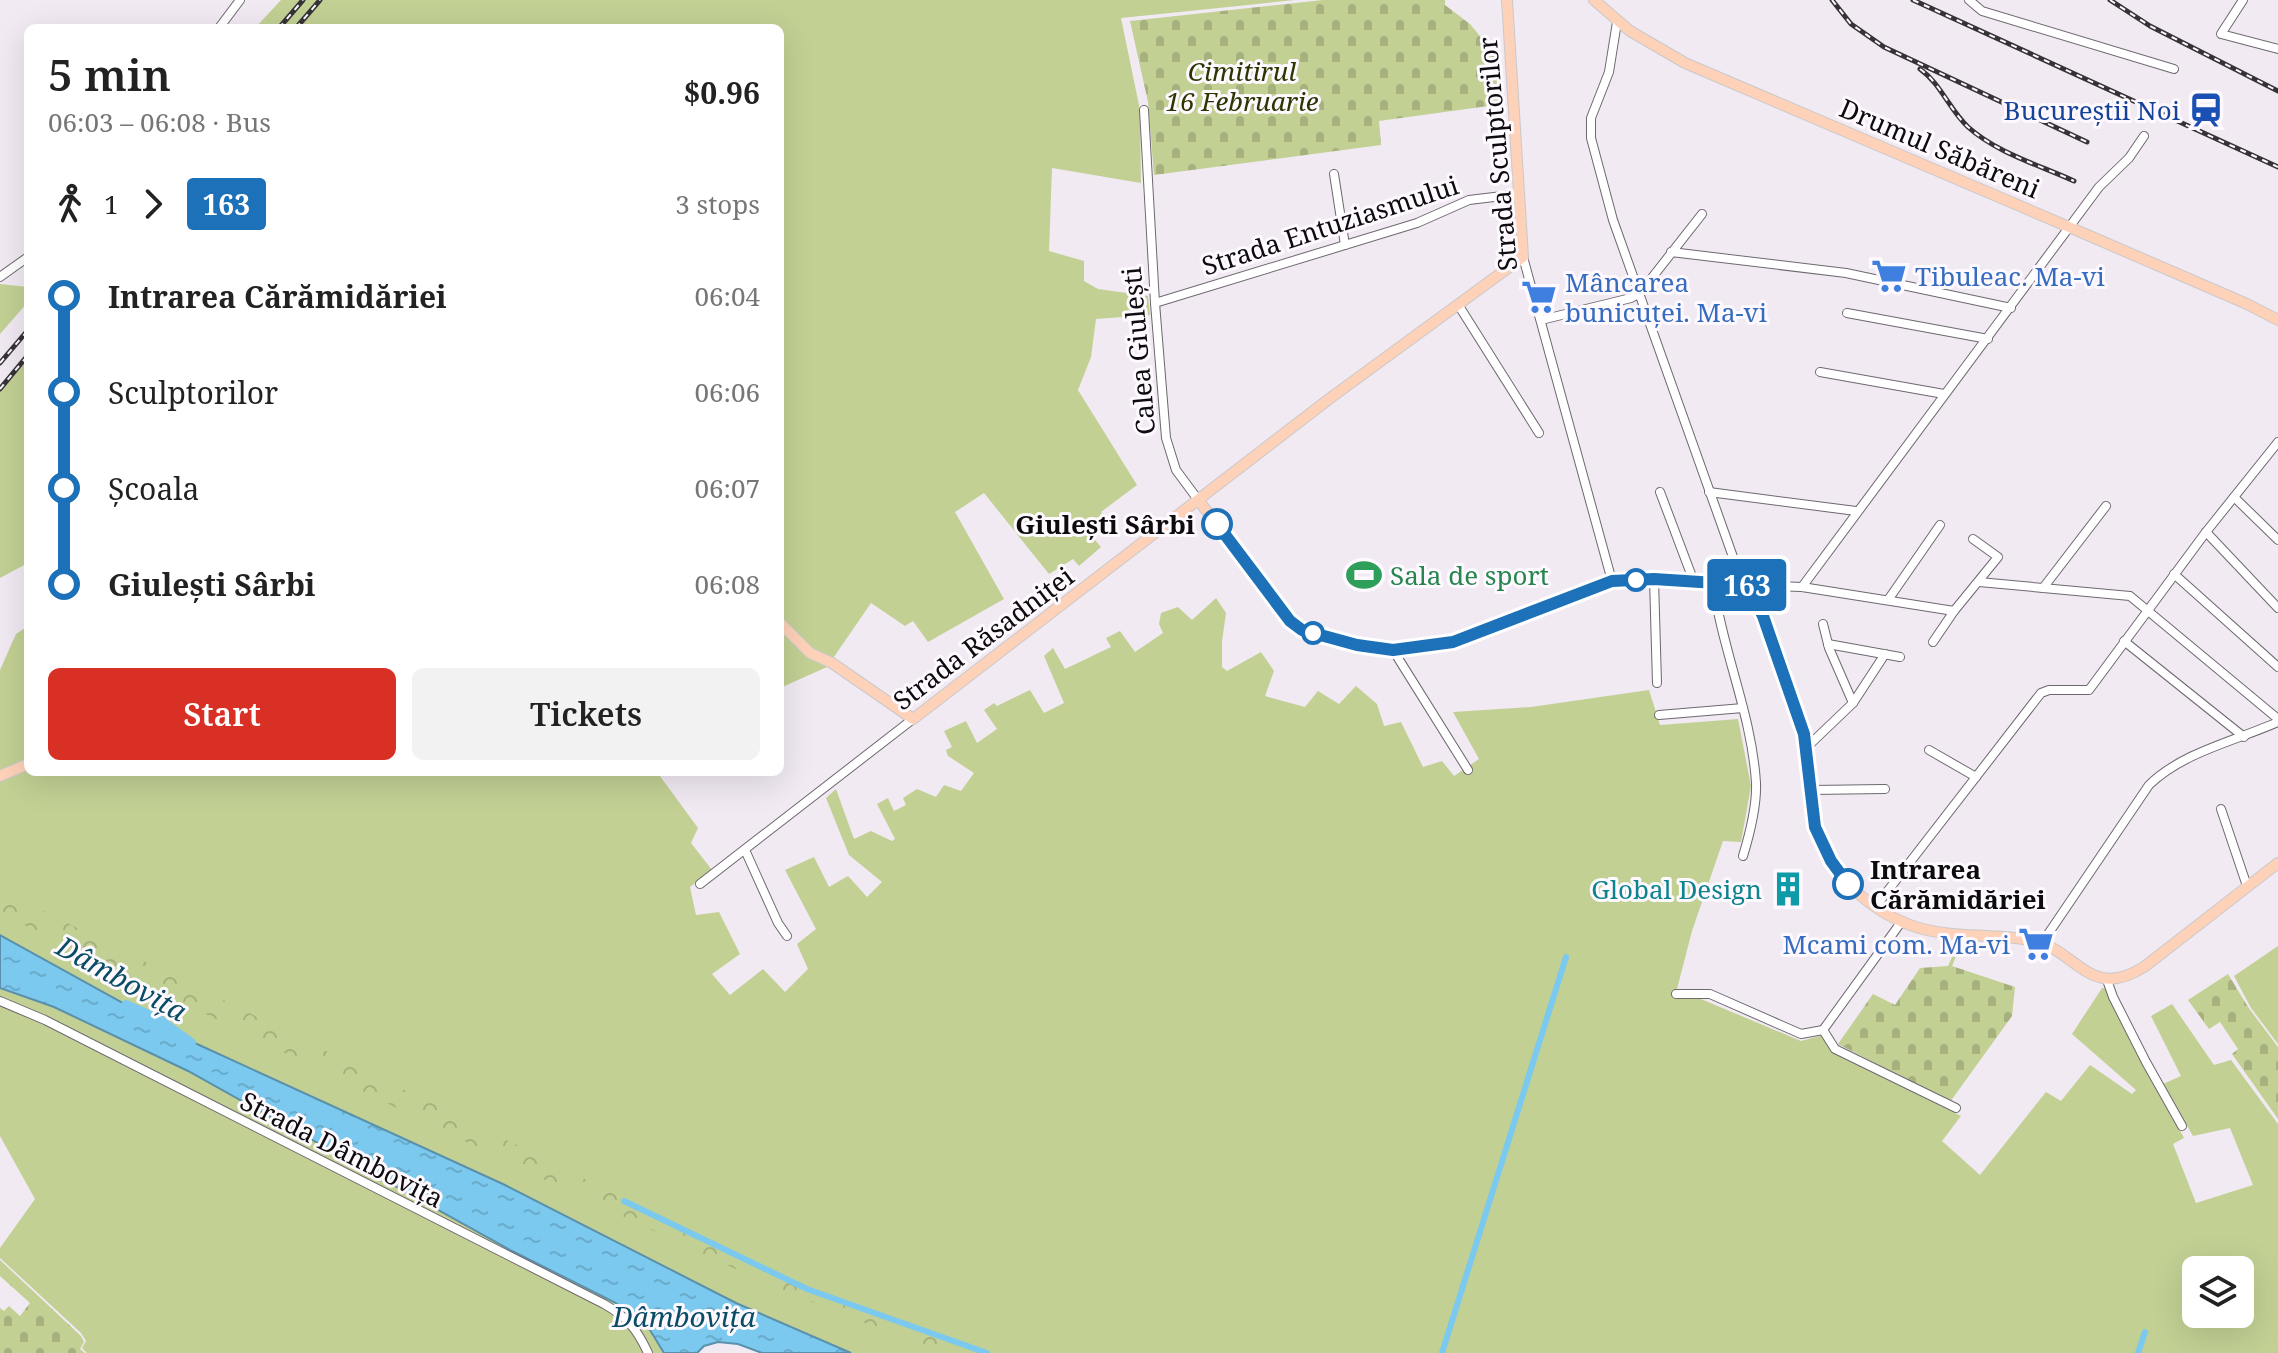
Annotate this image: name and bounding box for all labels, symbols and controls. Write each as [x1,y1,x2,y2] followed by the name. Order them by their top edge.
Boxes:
[1469,36,1525,272] street label: Strada Sculptorilor
[48,44,171,104] text: 5 min
[1165,53,1319,119] park label: Cimitirul 16 Februarie
[683,72,760,113] text: $0.96
[1834,90,2046,206] street label: Drumul Săbăreni
[2187,91,2225,129] station icon: Bucureștii Noi
[2004,92,2180,128] place label: Bucureștii Noi
[48,104,271,140] text: 06:03 – 06:08 · Bus
[1197,167,1463,283] street label: Strada Entuziasmului
[48,182,92,226] icon: walk
[131,182,175,226] icon: forward
[203,185,250,223] text: 163
[104,186,119,222] text: 1
[675,186,760,222] text: 3 stops
[1870,257,1908,295] supermarket icon: Tibuleac. Ma-vi
[1915,258,2105,294] place label: Tibuleac. Ma-vi
[1565,264,1767,330] place label: Mâncarea bunicuței. Ma-vi
[1113,265,1163,437] street label: Calea Giulești
[108,276,447,317] text: Intrarea Cărămidăriei
[694,278,760,314] text: 06:04
[1520,278,1558,316] supermarket icon: Mâncarea bunicuței. Ma-vi
[108,372,278,413] text: Sculptorilor
[694,374,760,410] text: 06:06
[108,468,199,509] text: Școala
[694,470,760,506] text: 06:07
[1015,506,1195,542] place label: Giulești Sârbi
[1202,509,1232,539] marker: Giulești Sârbi
[1345,556,1383,594] sports icon: Sala de sport
[1390,557,1549,593] place label: Sala de sport
[885,558,1081,718] street label: Strada Răsadniței
[1701,559,1793,611] line badge: 163
[108,564,315,605] text: Giulești Sârbi
[694,566,760,602] text: 06:08
[1723,566,1771,604] text: 163
[1625,569,1647,591] unlabelled marker
[1302,622,1324,644] unlabelled marker
[48,668,396,760] button: Start
[412,668,760,760] button: Tickets
[1870,851,2046,917] place label: Intrarea Cărămidăriei
[1833,869,1863,899] marker: Intrarea Cărămidăriei
[1769,870,1807,908] building icon: Global Design
[1591,871,1762,907] place label: Global Design
[2017,925,2055,963] supermarket icon: Mcami com. Ma-vi
[49,926,195,1030] water label: Dâmbovița
[1782,926,2010,962] place label: Mcami com. Ma-vi
[234,1082,450,1216] street label: Strada Dâmbovița
[2182,1256,2254,1328] map controls
[2182,1256,2254,1328] button: layers
[611,1297,757,1335] water label: Dâmbovița

